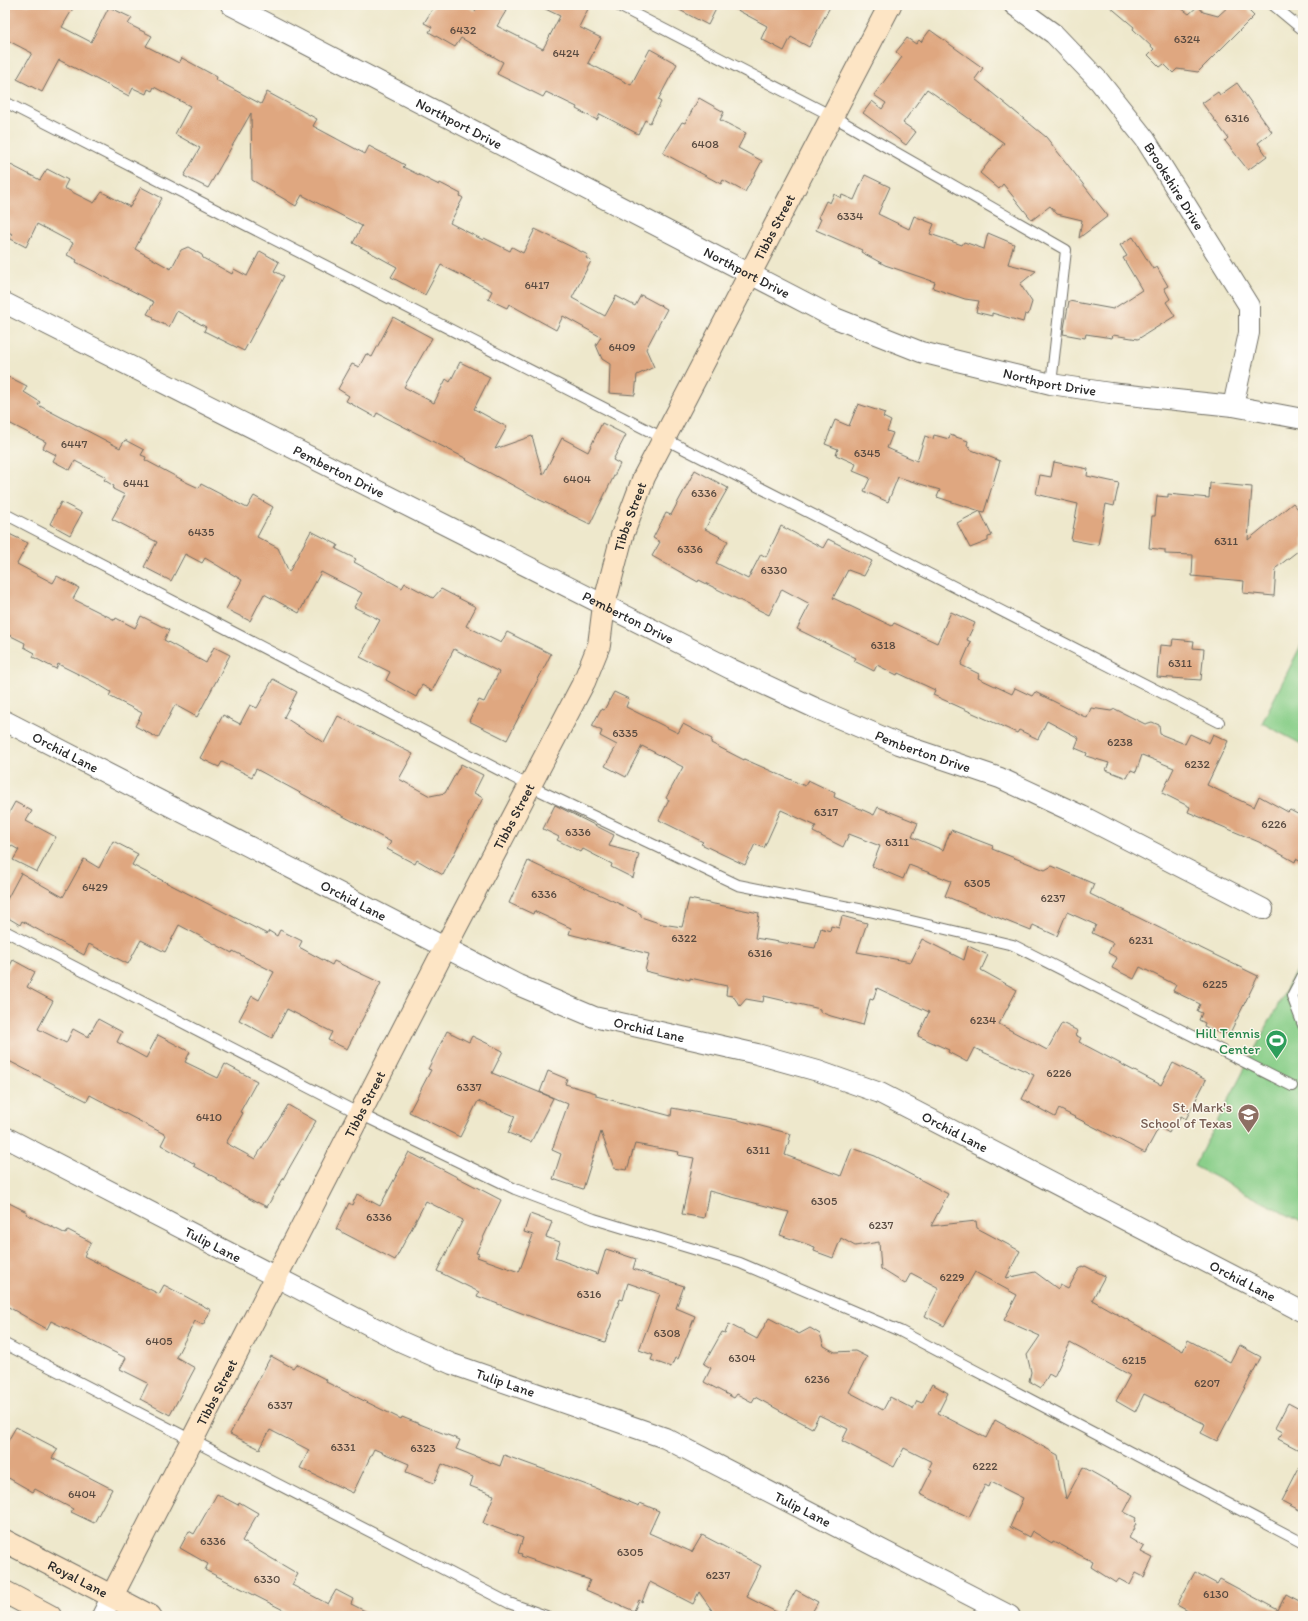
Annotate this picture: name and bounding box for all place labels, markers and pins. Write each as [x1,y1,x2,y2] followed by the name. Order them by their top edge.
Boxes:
[1196,1025,1260,1058] place label: Hill Tennis Center
[1263,1028,1289,1061] sports icon: Hill Tennis Center
[1141,1099,1232,1132] place label: St. Mark's School of Texas
[1235,1102,1261,1135] school or university icon: St. Mark's School of Texas

